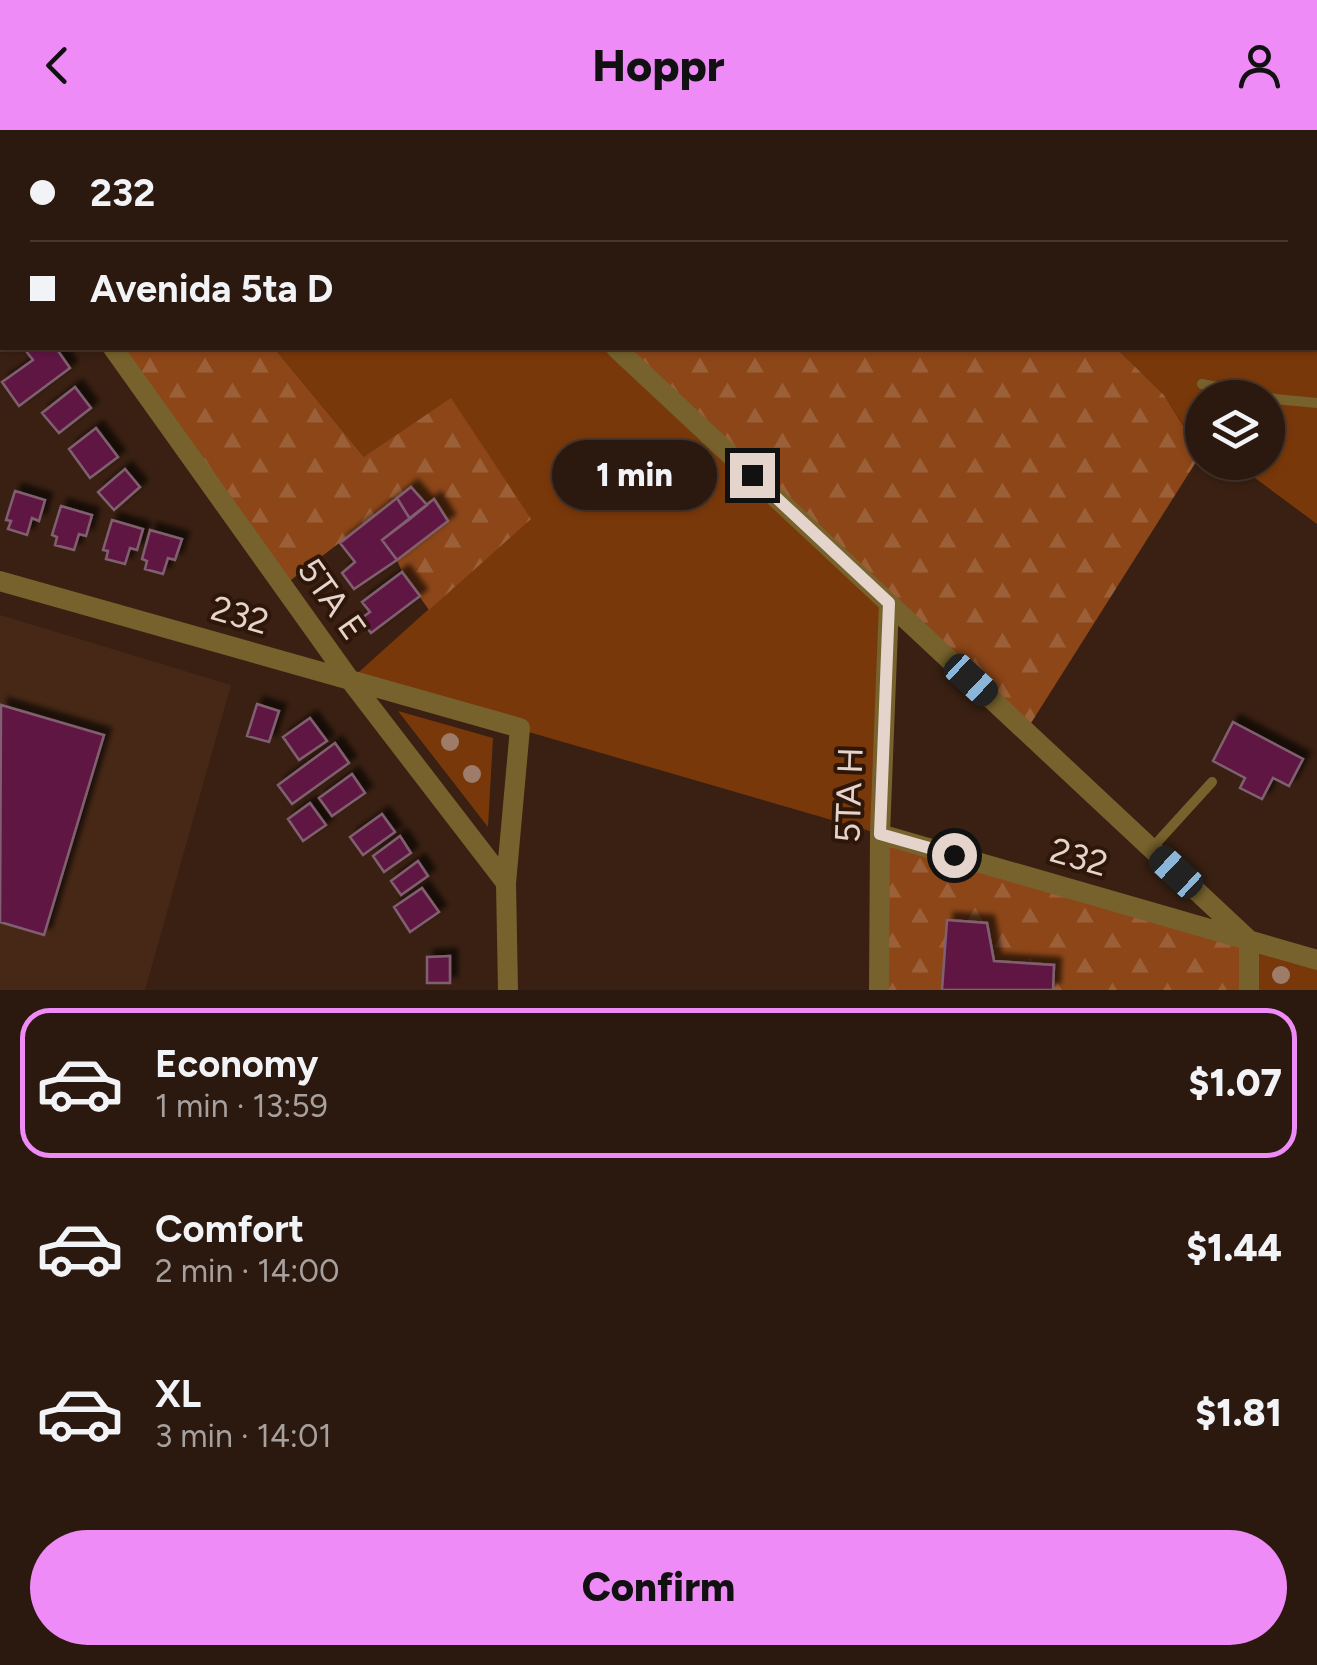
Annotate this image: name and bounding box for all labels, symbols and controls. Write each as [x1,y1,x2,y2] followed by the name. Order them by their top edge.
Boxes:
[30,38,85,93] icon: back
[592,38,725,92] text: Hoppr
[1232,38,1287,93] icon: person
[90,170,155,216] text: 232
[90,266,333,312] text: Avenida 5ta D
[1185,380,1285,480] map controls
[1185,380,1285,480] button: layers
[552,440,717,510] callout: 1 min
[730,453,775,498] route end
[596,456,673,494] text: 1 min
[289,550,375,648] street label: 5TA E
[206,587,274,643] street label: 232
[939,649,1003,711] car
[826,746,872,844] street label: 5TA H
[1045,829,1113,885] street label: 232
[932,833,977,878] route start
[1144,841,1208,903] car
[35,1038,125,1128] icon: car
[155,1041,318,1087] text: Economy
[1189,1060,1282,1106] text: $1.07
[155,1087,328,1125] text: 1 min · 13:59
[35,1203,125,1293] icon: car
[155,1206,304,1252] text: Comfort
[1186,1225,1282,1271] text: $1.44
[155,1252,339,1290] text: 2 min · 14:00
[35,1368,125,1458] icon: car
[155,1371,201,1417] text: XL
[1195,1390,1282,1436] text: $1.81
[155,1417,332,1455] text: 3 min · 14:01
[30,1530,1287,1645] button: Confirm

